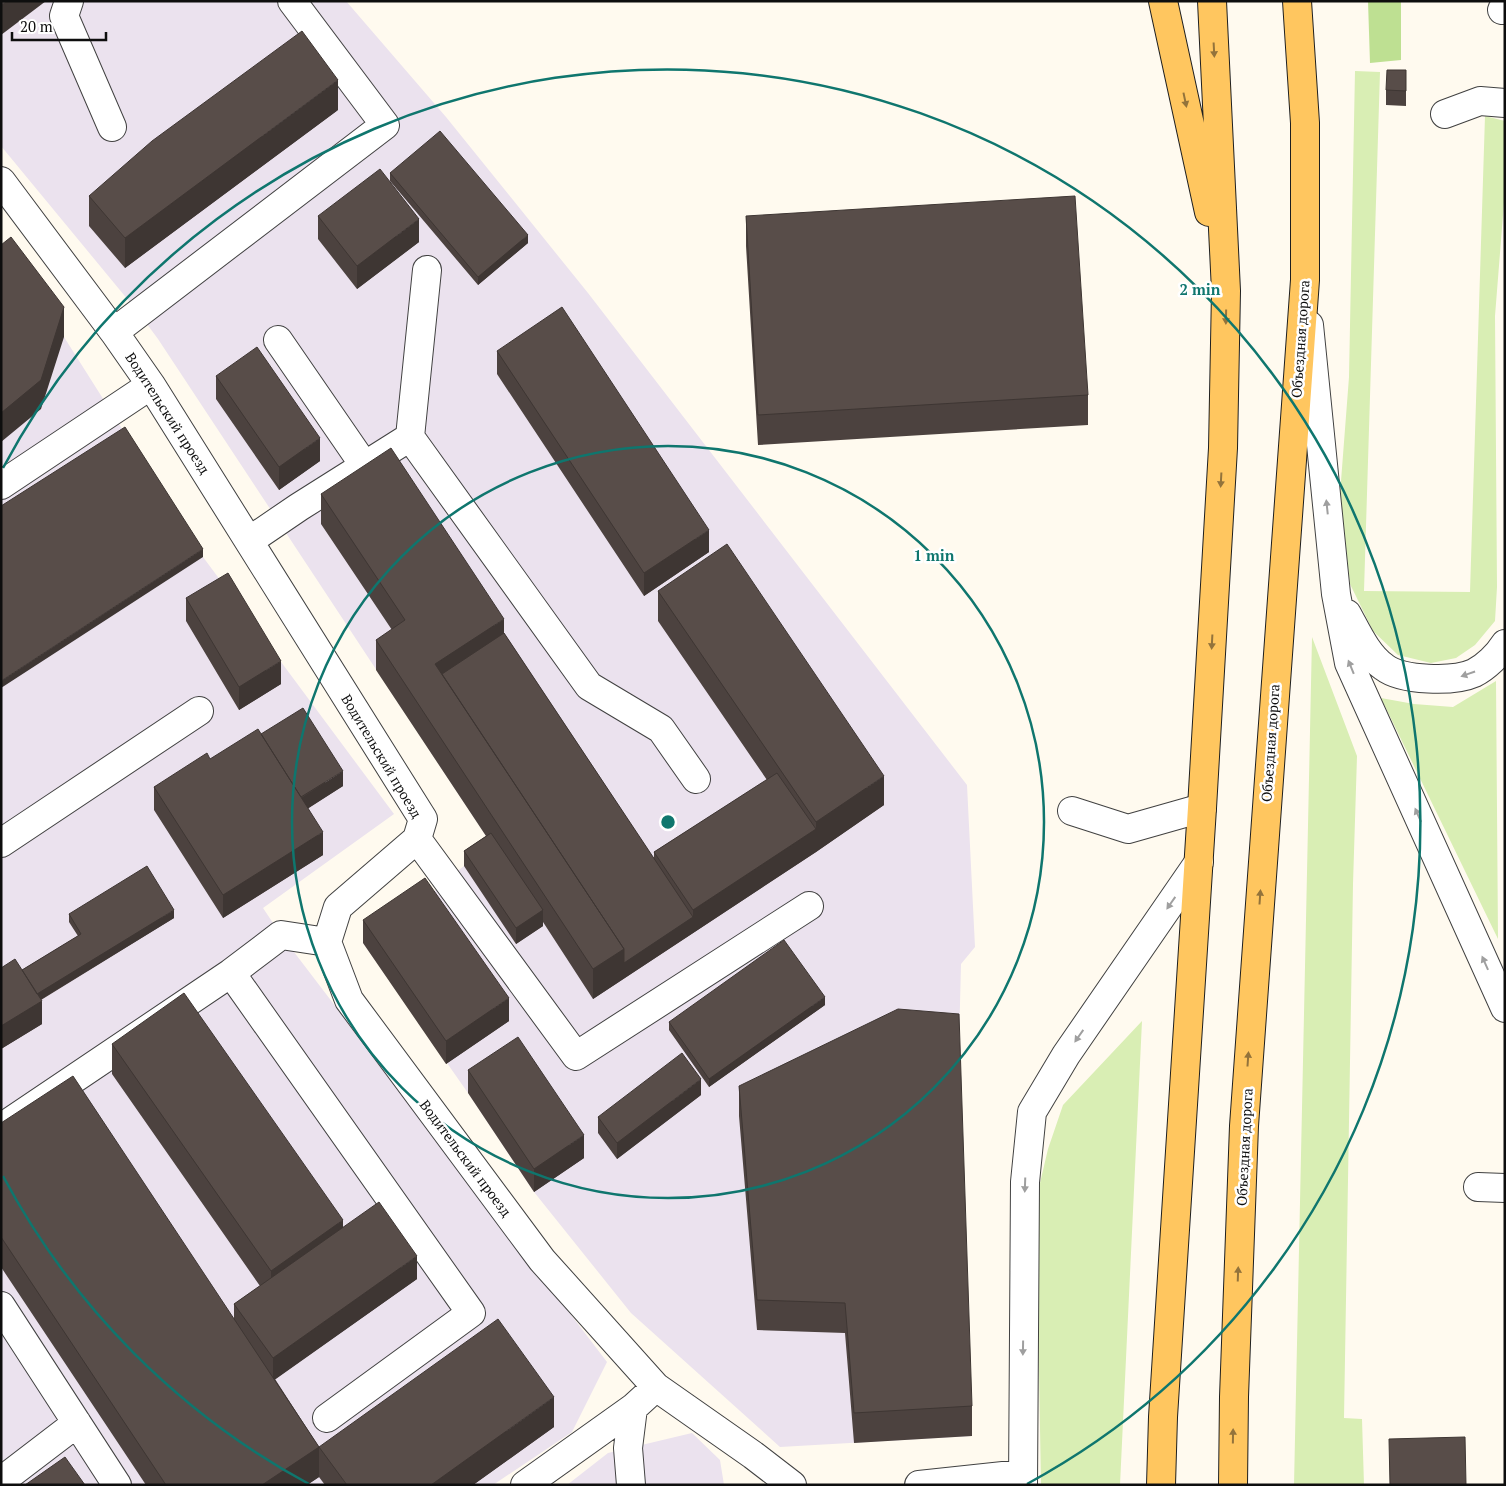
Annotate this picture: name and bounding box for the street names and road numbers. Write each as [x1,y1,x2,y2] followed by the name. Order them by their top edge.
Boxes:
[1286,279,1314,399] street label: Объездная дорога
[122,349,214,477] street label: Водительский проезд
[1256,683,1284,803] street label: Объездная дорога
[337,690,427,822] street label: Водительский проезд
[1231,1088,1257,1206] street label: Объездная дорога
[416,1096,516,1220] street label: Водительский проезд

